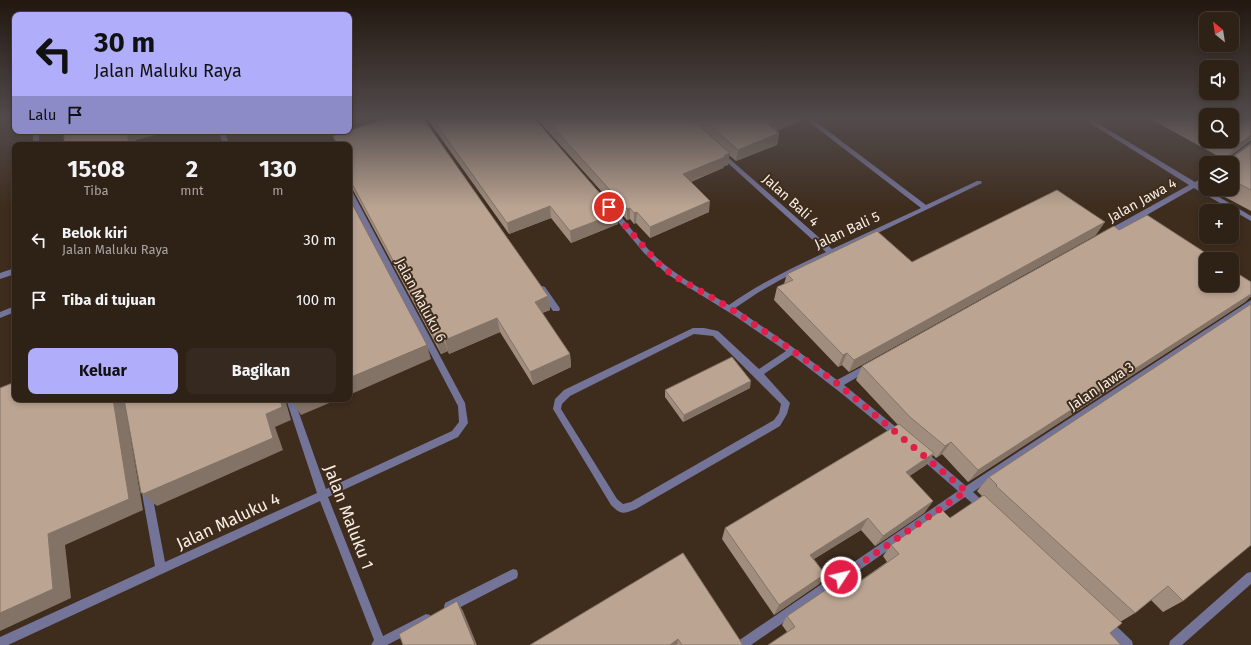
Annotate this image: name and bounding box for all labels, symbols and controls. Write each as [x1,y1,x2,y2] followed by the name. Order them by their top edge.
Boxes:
[1199,12,1239,52] north arrow
[1199,12,1239,292] map controls
[94,26,155,59] text: 30 m
[28,28,80,80] icon: left
[94,60,242,82] text: Jalan Maluku Raya
[1199,60,1239,100] button: sound
[64,104,86,126] icon: arrive
[28,106,56,124] text: Lalu
[1199,108,1239,148] button: search
[67,155,125,183] text: 15:08
[186,155,198,183] text: 2
[259,155,297,183] text: 130
[1199,156,1239,196] button: layers
[759,170,823,231] street label: Jalan Bali 4
[1105,174,1180,226] street label: Jalan Jawa 4
[84,183,109,198] text: Tiba
[180,183,204,198] text: mnt
[272,183,283,198] text: m
[592,190,626,224] pin
[598,196,620,218] icon: arrive
[1199,204,1239,244] button: +
[812,208,883,253] street label: Jalan Bali 5
[62,224,127,242] text: Belok kiri
[28,229,50,251] icon: left
[303,231,336,249] text: 30 m
[62,242,169,257] text: Jalan Maluku Raya
[1199,252,1239,292] button: −
[391,255,450,345] street label: Jalan Maluku 6
[28,289,50,311] icon: arrive
[62,291,156,309] text: Tiba di tujuan
[296,291,336,309] text: 100 m
[28,348,178,394] button: Keluar
[186,348,336,394] button: Bagikan
[1065,358,1137,415] street label: Jalan Jawa 3
[319,462,378,572] street label: Jalan Maluku 1
[173,488,283,555] street label: Jalan Maluku 4
[820,556,862,598] position arrow

